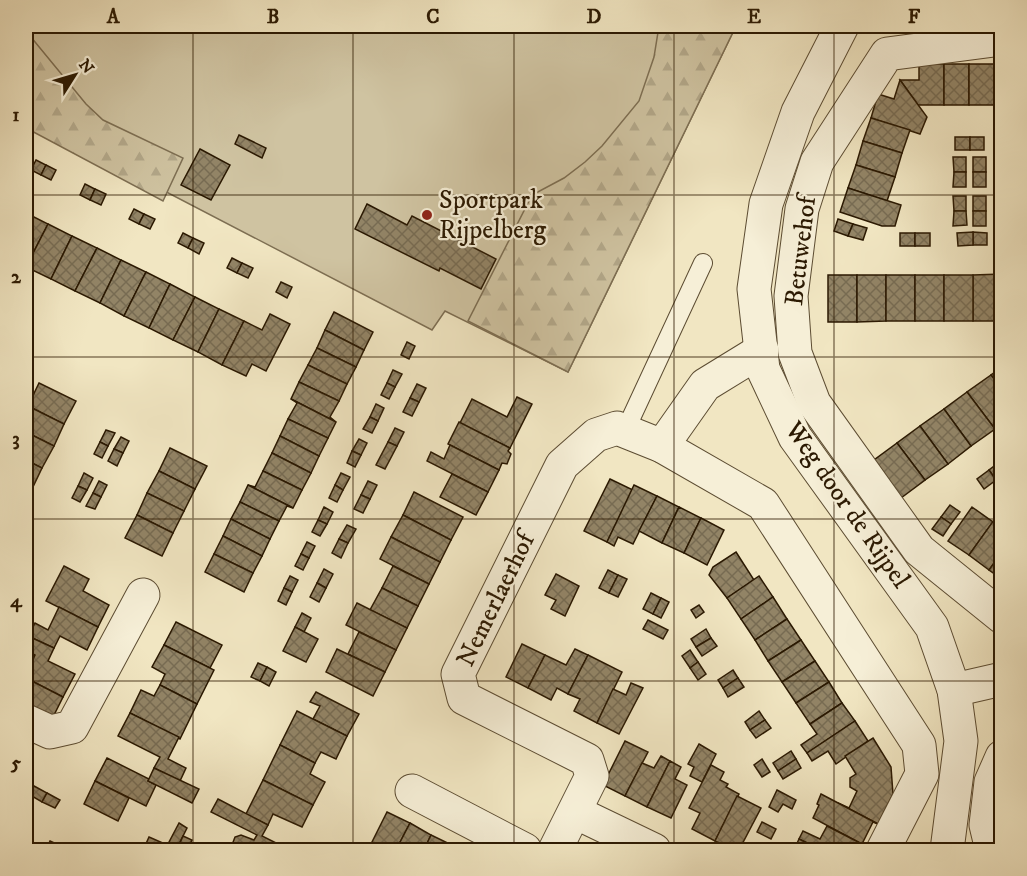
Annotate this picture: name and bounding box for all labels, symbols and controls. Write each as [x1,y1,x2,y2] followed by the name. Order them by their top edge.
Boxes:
[106,5,121,30] text: A
[267,5,279,30] text: B
[426,5,440,30] text: C
[587,5,602,30] text: D
[747,5,761,30] text: E
[908,5,921,30] text: F
[45,45,105,105] north arrow
[74,55,98,78] text: N
[12,103,20,128] text: 1
[439,184,546,247] place label: Sportpark Rijpelberg
[778,191,825,308] street label: Betuwehof
[420,208,434,222] marker: Sportpark Rijpelberg
[11,265,22,290] text: 2
[777,414,917,595] street label: Weg door de Rijpel
[12,427,20,452] text: 3
[449,524,544,672] street label: Nemerlaerhof
[10,589,23,614] text: 4
[10,751,21,776] text: 5

